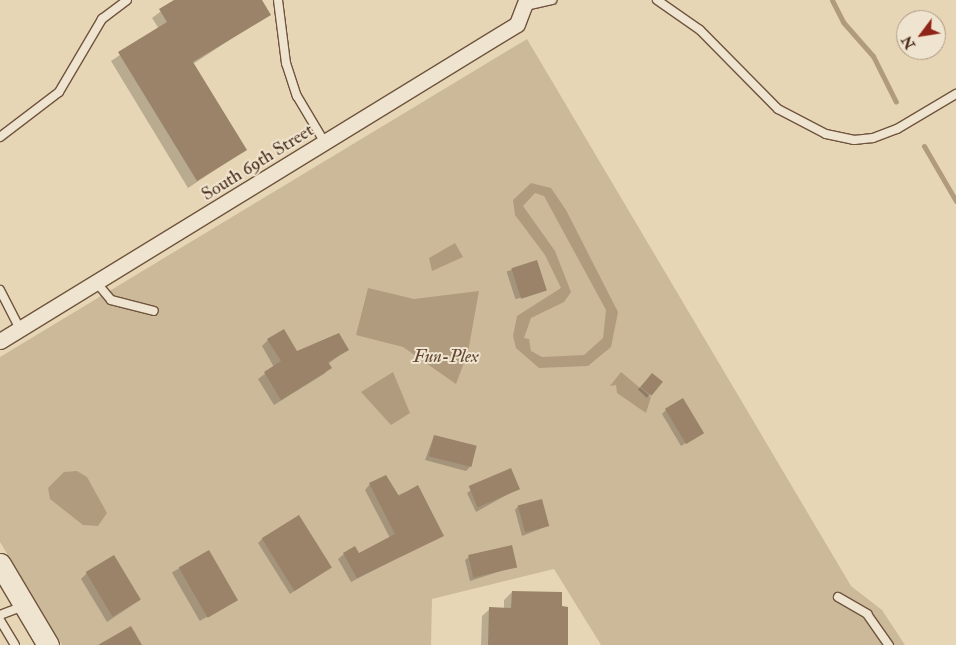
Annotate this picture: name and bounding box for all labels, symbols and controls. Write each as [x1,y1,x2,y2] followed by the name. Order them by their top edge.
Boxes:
[896,10,946,60] north arrow
[898,33,919,52] text: N
[198,120,318,206] street label: South 69th Street
[413,346,479,368] park label: Fun-Plex

